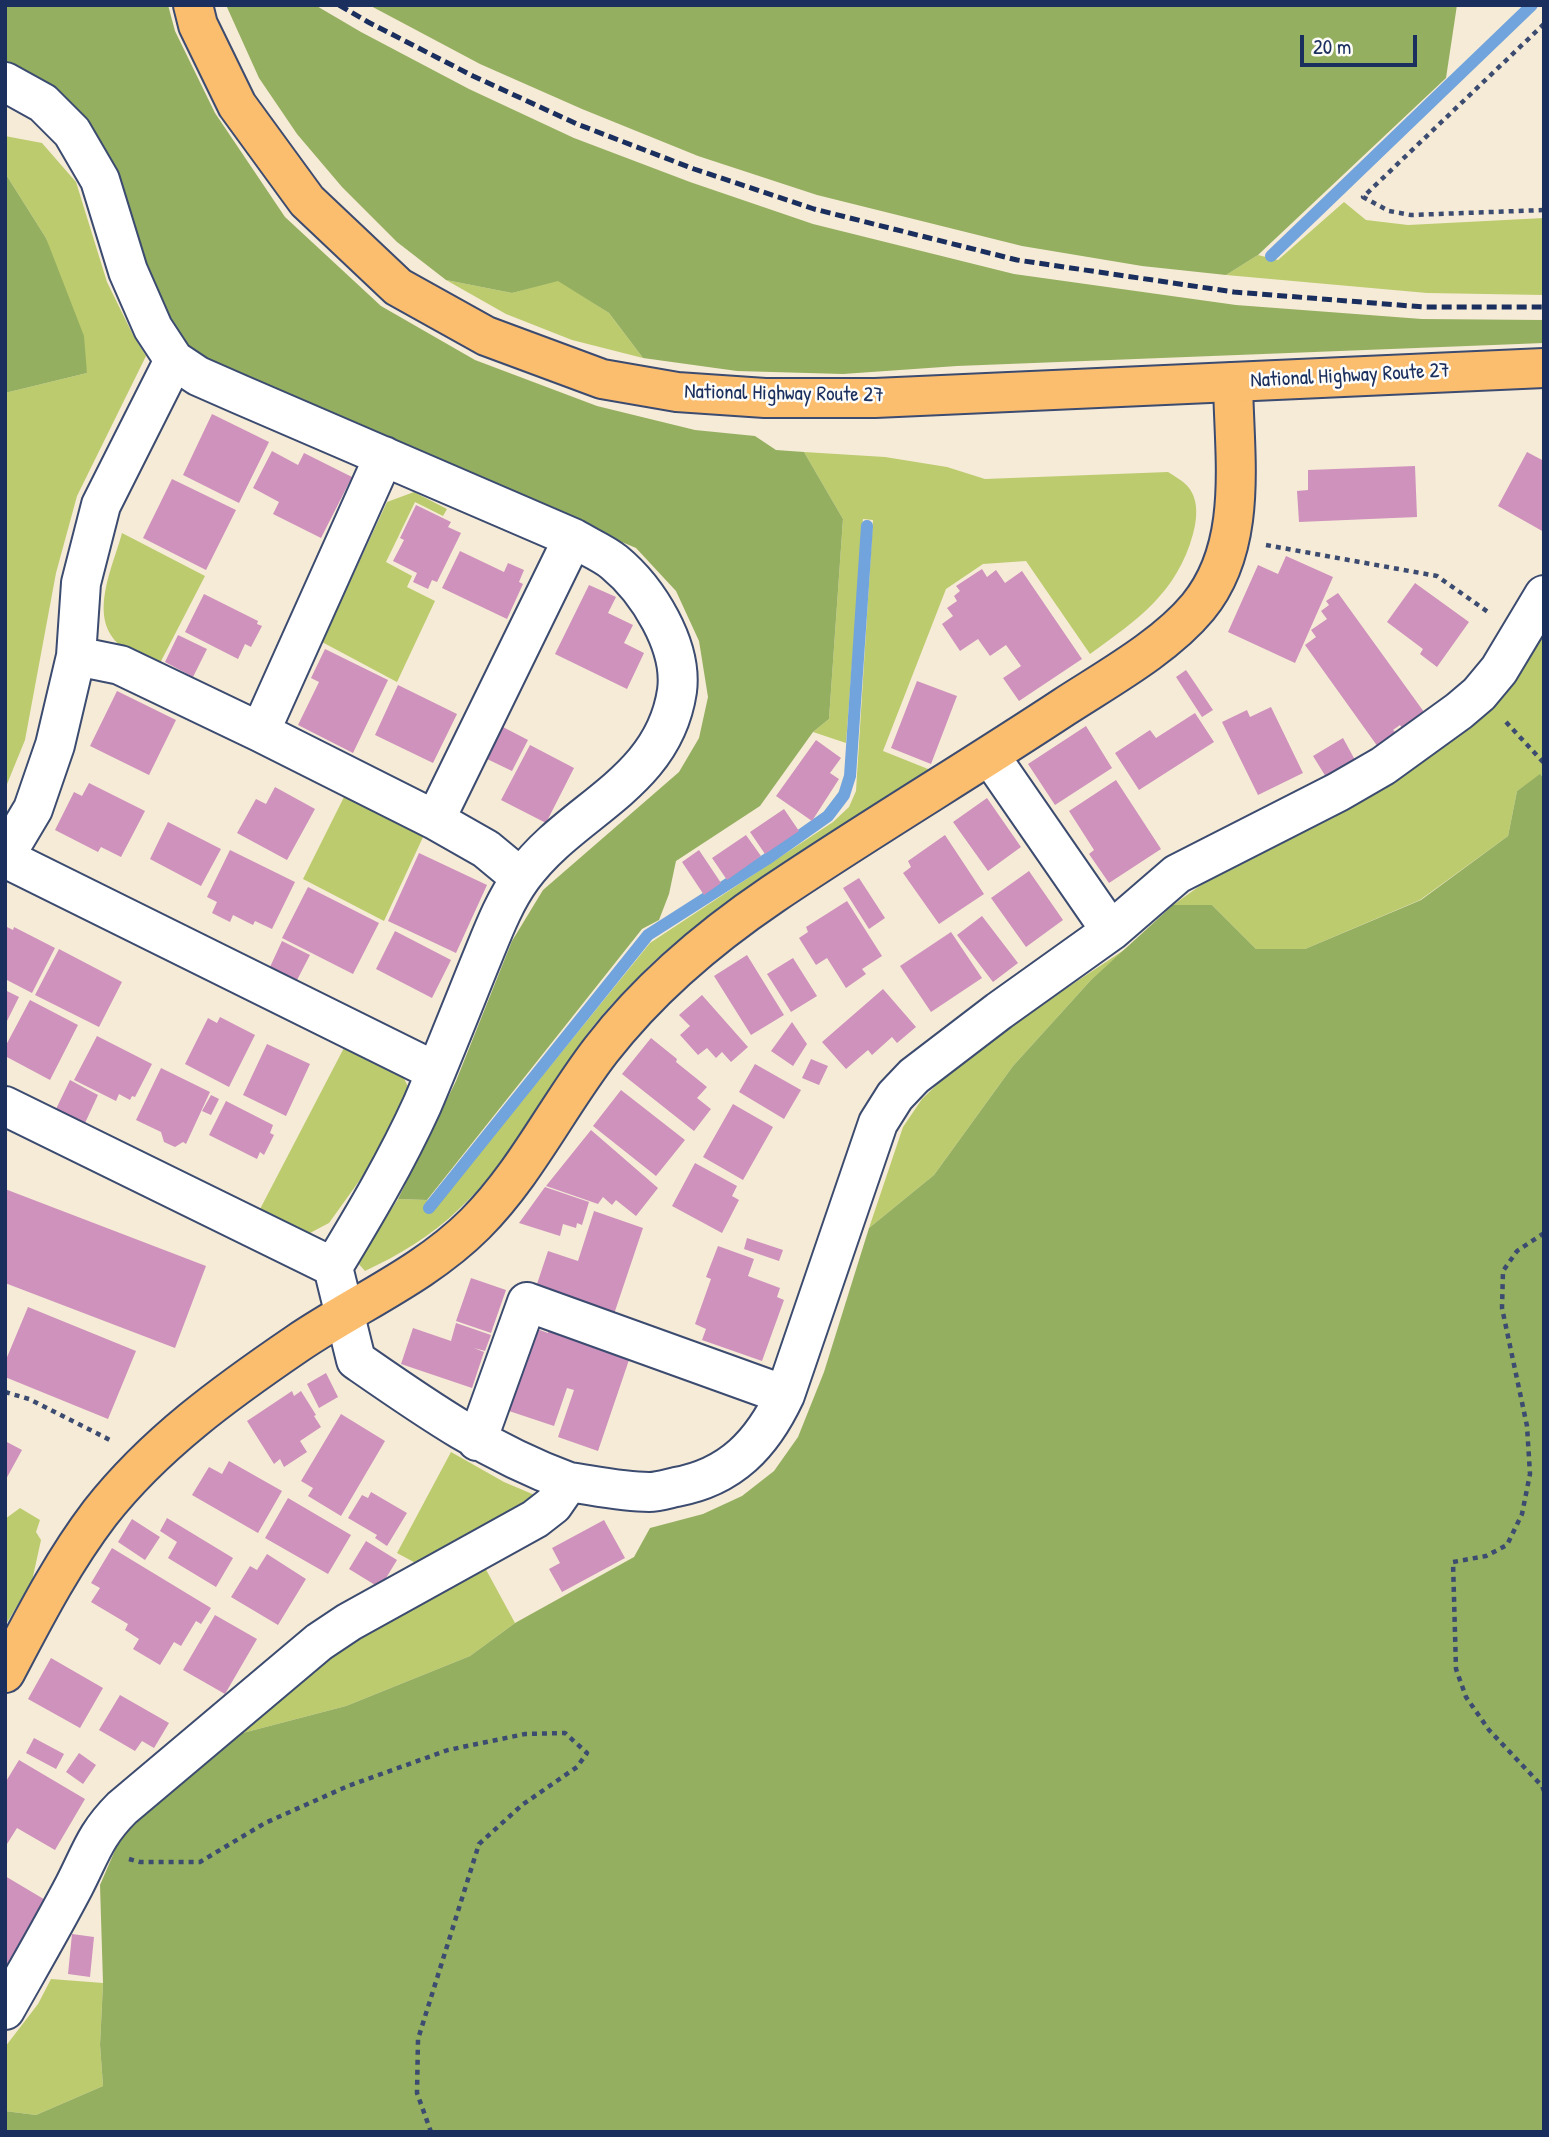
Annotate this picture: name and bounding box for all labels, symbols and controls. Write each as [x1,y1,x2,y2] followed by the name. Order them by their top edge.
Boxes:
[1304,21,1421,65] scale bar
[1313,32,1351,61] text: 20 m
[1250,358,1450,394] street label: National Highway Route 27
[684,380,884,408] street label: National Highway Route 27

